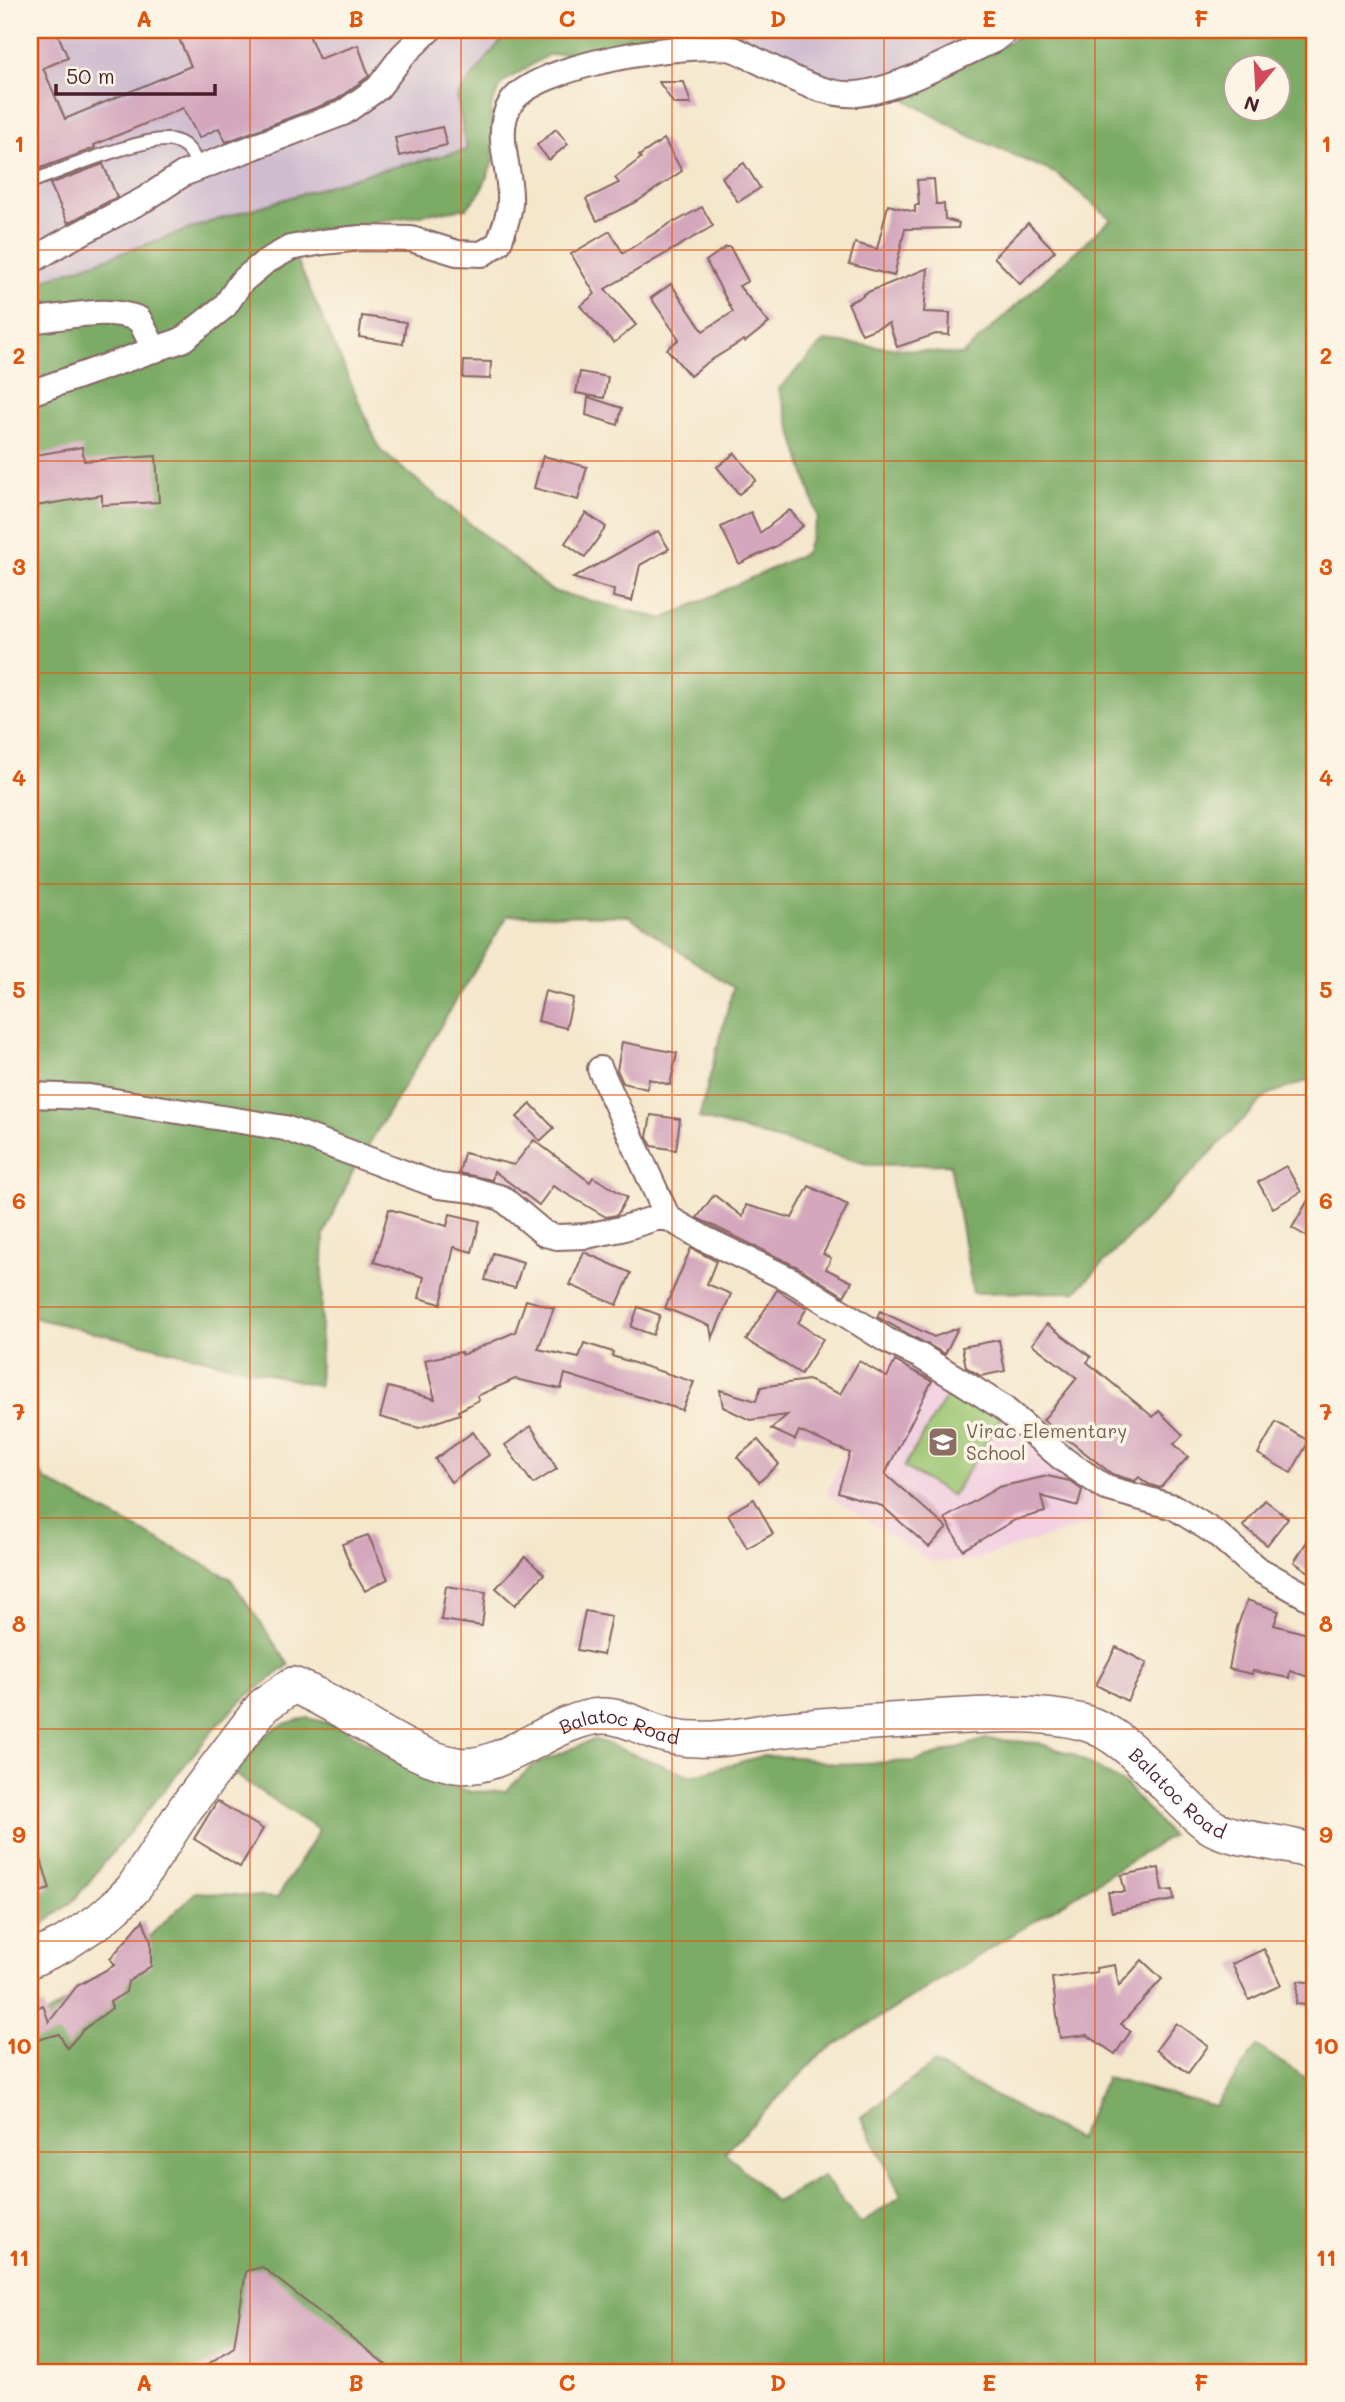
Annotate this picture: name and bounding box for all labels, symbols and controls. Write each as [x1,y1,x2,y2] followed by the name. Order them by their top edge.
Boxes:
[136,3,152,33] text: A
[348,3,364,33] text: B
[558,3,576,33] text: C
[770,3,786,33] text: D
[982,3,996,33] text: E
[1194,3,1208,33] text: F
[56,52,215,96] scale bar
[1222,52,1292,122] north arrow
[66,62,115,89] text: 50 m
[1241,91,1262,119] text: N
[14,128,24,158] text: 1
[1321,128,1331,158] text: 1
[13,340,25,370] text: 2
[1320,340,1332,370] text: 2
[12,551,26,581] text: 3
[1319,551,1333,581] text: 3
[12,762,26,792] text: 4
[1319,762,1333,792] text: 4
[12,974,26,1004] text: 5
[1319,974,1333,1004] text: 5
[12,1185,26,1215] text: 6
[1319,1185,1333,1215] text: 6
[13,1396,26,1426] text: 7
[1320,1396,1333,1426] text: 7
[966,1418,1127,1465] place label: Virac Elementary School
[926,1425,960,1459] school or university icon: Virac Elementary School
[12,1608,26,1638] text: 8
[1319,1608,1333,1638] text: 8
[555,1703,682,1750] street label: Balatoc Road
[1124,1742,1230,1844] street label: Balatoc Road
[12,1819,26,1849] text: 9
[1319,1819,1333,1849] text: 9
[7,2030,32,2060] text: 10
[1314,2030,1339,2060] text: 10
[9,2242,29,2272] text: 11
[1316,2242,1336,2272] text: 11
[136,2367,152,2397] text: A
[348,2367,364,2397] text: B
[558,2367,576,2397] text: C
[770,2367,786,2397] text: D
[982,2367,996,2397] text: E
[1194,2367,1208,2397] text: F

